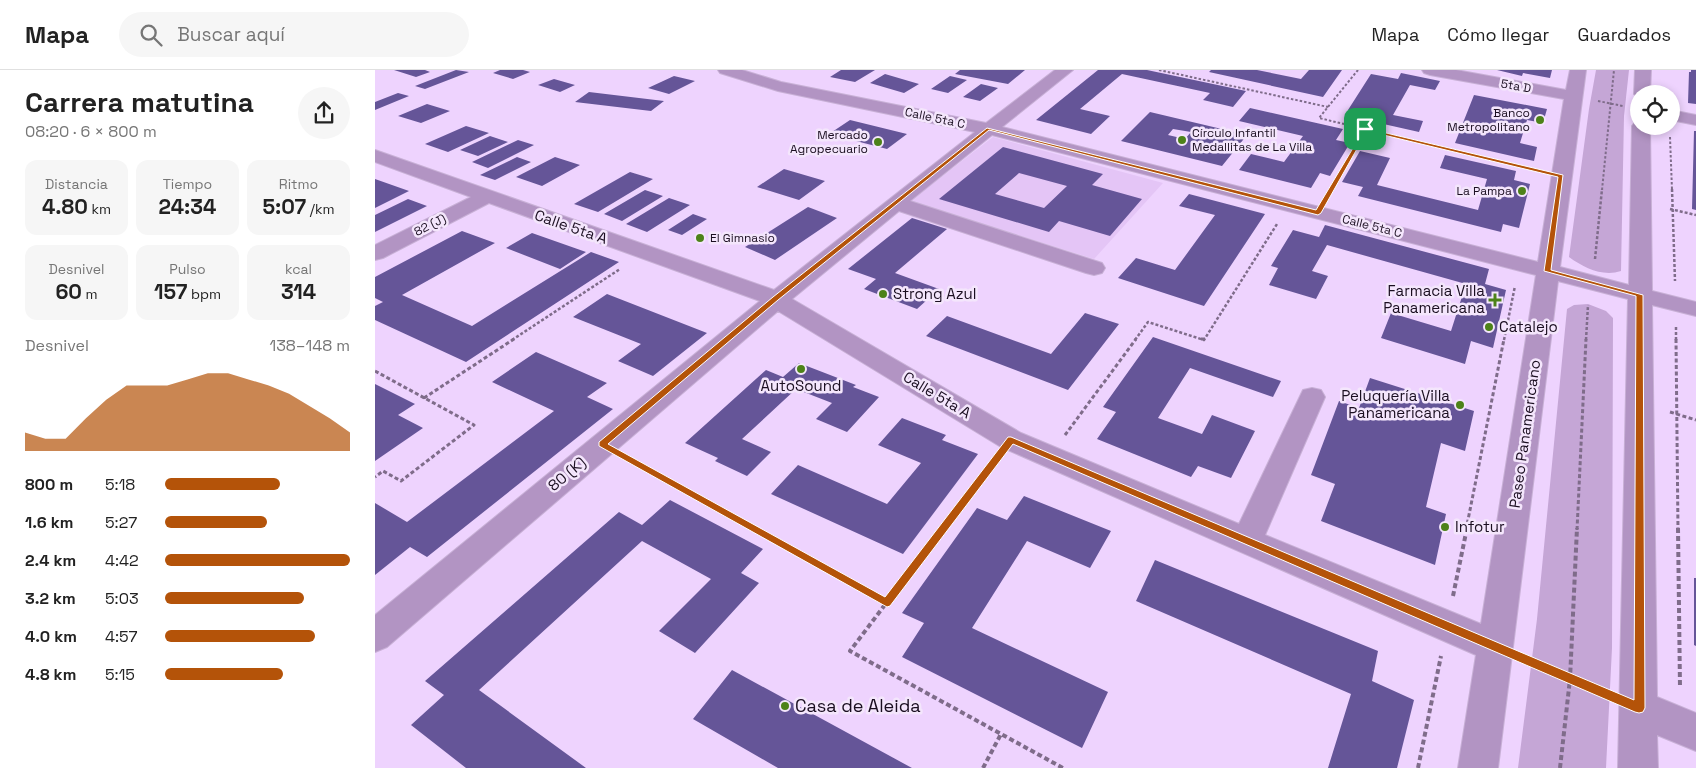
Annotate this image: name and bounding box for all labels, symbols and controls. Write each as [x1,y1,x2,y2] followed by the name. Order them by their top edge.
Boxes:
[119,12,469,57] search box
[25,19,89,50] text: Mapa
[137,21,165,49] icon: search
[177,22,285,47] text: Buscar aquí
[1371,23,1419,46] text: Mapa
[1447,23,1549,46] text: Cómo llegar
[1577,23,1671,46] text: Guardados
[1500,75,1533,97] street label: 5ta D
[25,84,254,120] text: Carrera matutina
[1630,85,1680,135] map controls
[1630,85,1680,135] button: locate
[298,87,350,139] button: share
[903,104,967,132] street label: Calle 5ta C
[1447,105,1530,135] place label: Banco Metropolitano
[1344,108,1386,150] pin
[1534,114,1546,126] marker: Banco Metropolitano
[1351,115,1379,143] icon: arrive
[25,121,157,142] text: 08:20 · 6 × 800 m
[1192,125,1312,155] place label: Círculo Infantil Medallitas de La Villa
[790,127,868,157] place label: Mercado Agropecuario
[1176,134,1188,146] marker: Círculo Infantil Medallitas de La Villa
[872,136,884,148] marker: Mercado Agropecuario
[45,175,108,193] text: Distancia
[163,175,212,193] text: Tiempo
[279,175,318,193] text: Ritmo
[1457,183,1512,199] place label: La Pampa
[1516,185,1528,197] marker: La Pampa
[42,193,88,220] text: 4.80
[159,193,216,220] text: 24:34
[262,193,306,220] text: 5:07
[88,200,111,218] text: km
[306,200,335,218] text: /km
[532,205,611,248] street label: Calle 5ta A
[411,210,449,240] street label: 82 (J)
[1340,211,1404,241] street label: Calle 5ta C
[710,230,775,246] place label: El Gimnasio
[694,232,706,244] marker: El Gimnasio
[49,260,104,278] text: Desnivel
[169,260,206,278] text: Pulso
[285,260,312,278] text: kcal
[55,278,82,305] text: 60
[154,278,187,305] text: 157
[281,278,316,305] text: 314
[1383,281,1485,317] place label: Farmacia Villa Panamericana
[893,284,976,303] place label: Strong Azul
[82,285,98,303] text: m
[187,285,221,303] text: bpm
[877,288,889,300] marker: Strong Azul
[1489,294,1501,306] marker: Farmacia Villa Panamericana
[1499,317,1558,336] place label: Catalejo
[1483,321,1495,333] marker: Catalejo
[25,335,89,356] text: Desnivel
[269,335,350,356] text: 138–148 m
[1505,358,1544,509] street label: Paseo Panamericano
[795,363,807,375] marker: AutoSound
[900,367,975,423] street label: Calle 5ta A
[760,376,842,395] place label: AutoSound
[1341,386,1450,422] place label: Peluquería Villa Panamericana
[1454,399,1466,411] marker: Peluquería Villa Panamericana
[544,452,590,496] street label: 80 (K)
[25,474,73,495] text: 800 m
[105,474,135,495] text: 5:18
[25,512,73,533] text: 1.6 km
[105,512,137,533] text: 5:27
[1455,517,1505,536] place label: Infotur
[1439,521,1451,533] marker: Infotur
[25,550,76,571] text: 2.4 km
[105,550,139,571] text: 4:42
[25,588,76,609] text: 3.2 km
[105,588,139,609] text: 5:03
[25,626,77,647] text: 4.0 km
[105,626,137,647] text: 4:57
[25,664,76,685] text: 4.8 km
[105,664,135,685] text: 5:15
[795,694,921,717] place label: Casa de Aleida
[779,700,791,712] marker: Casa de Aleida

